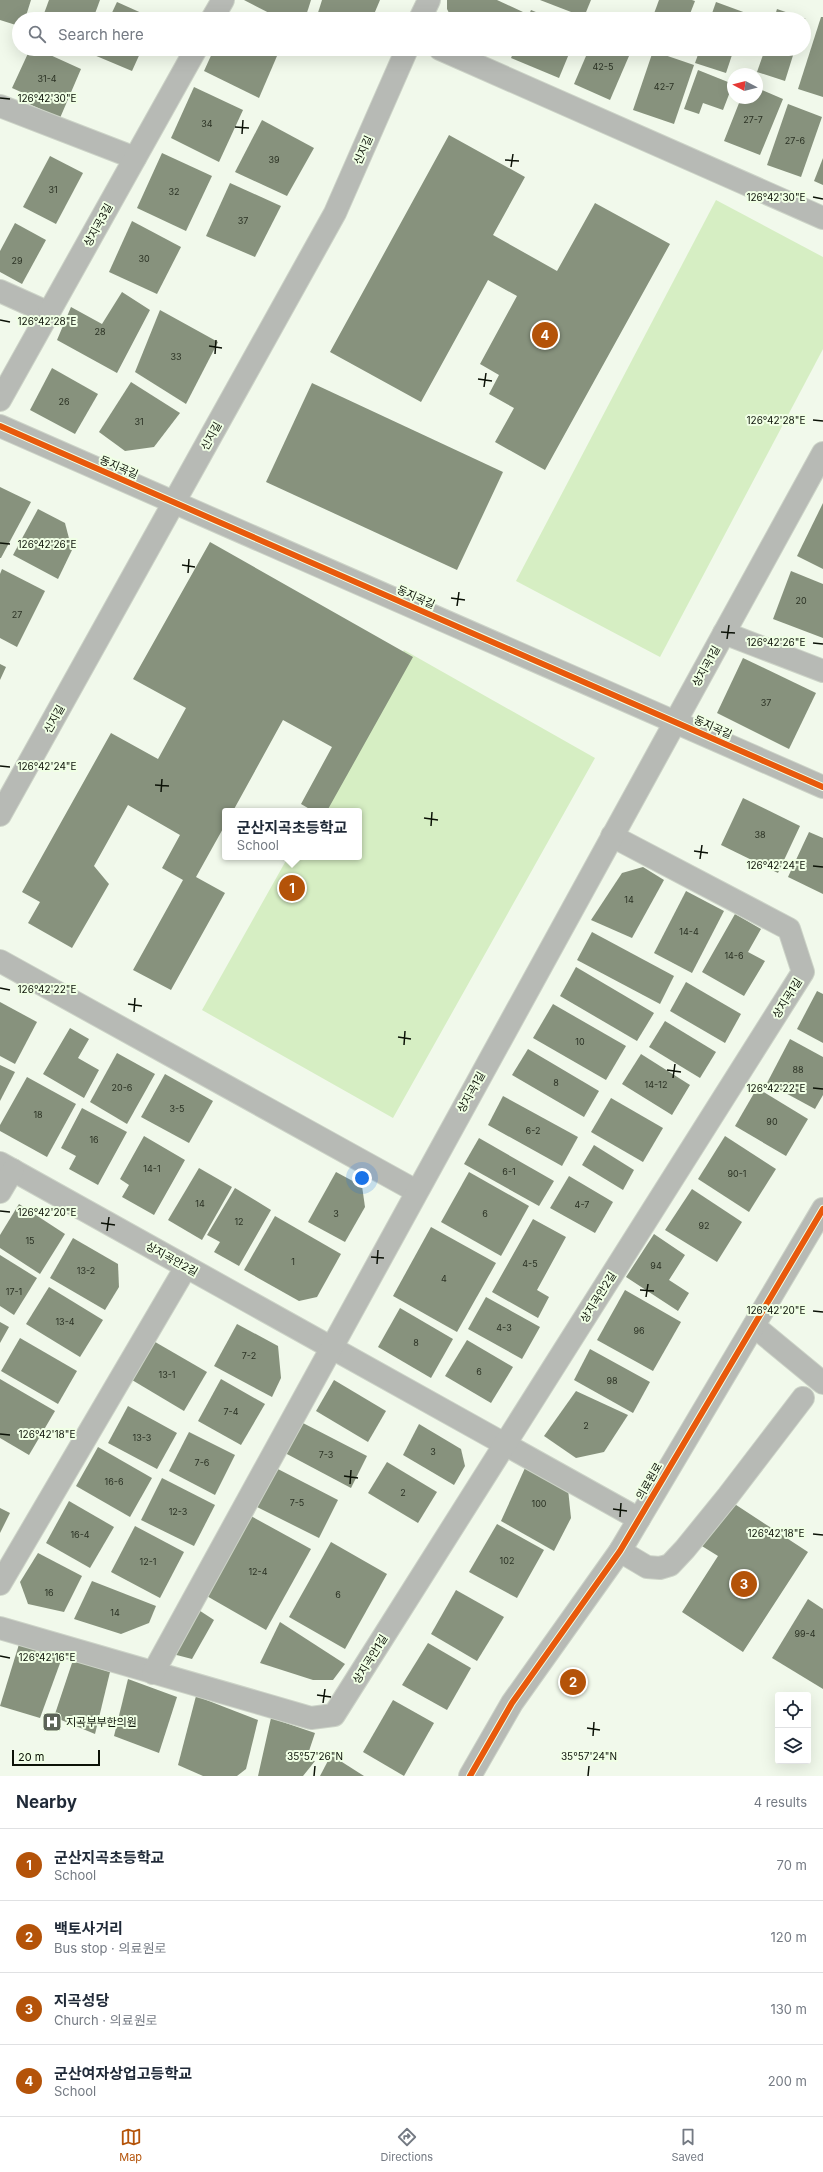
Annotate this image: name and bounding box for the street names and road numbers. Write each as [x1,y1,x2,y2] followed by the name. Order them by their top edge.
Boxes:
[350,133,376,167] street label: 신지길
[80,201,116,249] street label: 상지곡3길
[198,419,224,453] street label: 신지길
[98,453,140,481] street label: 동지곡길
[395,582,437,612] street label: 동지곡길
[689,643,723,689] street label: 상지곡1길
[41,702,67,736] street label: 신지길
[692,712,734,742] street label: 동지곡길
[769,975,805,1021] street label: 상지곡1길
[454,1069,488,1115] street label: 상지곡1길
[144,1239,200,1279] street label: 상지곡안2길
[577,1269,619,1325] street label: 상지곡안2길
[633,1460,665,1502] street label: 의료원로
[349,1632,391,1686] street label: 상지곡안1길

